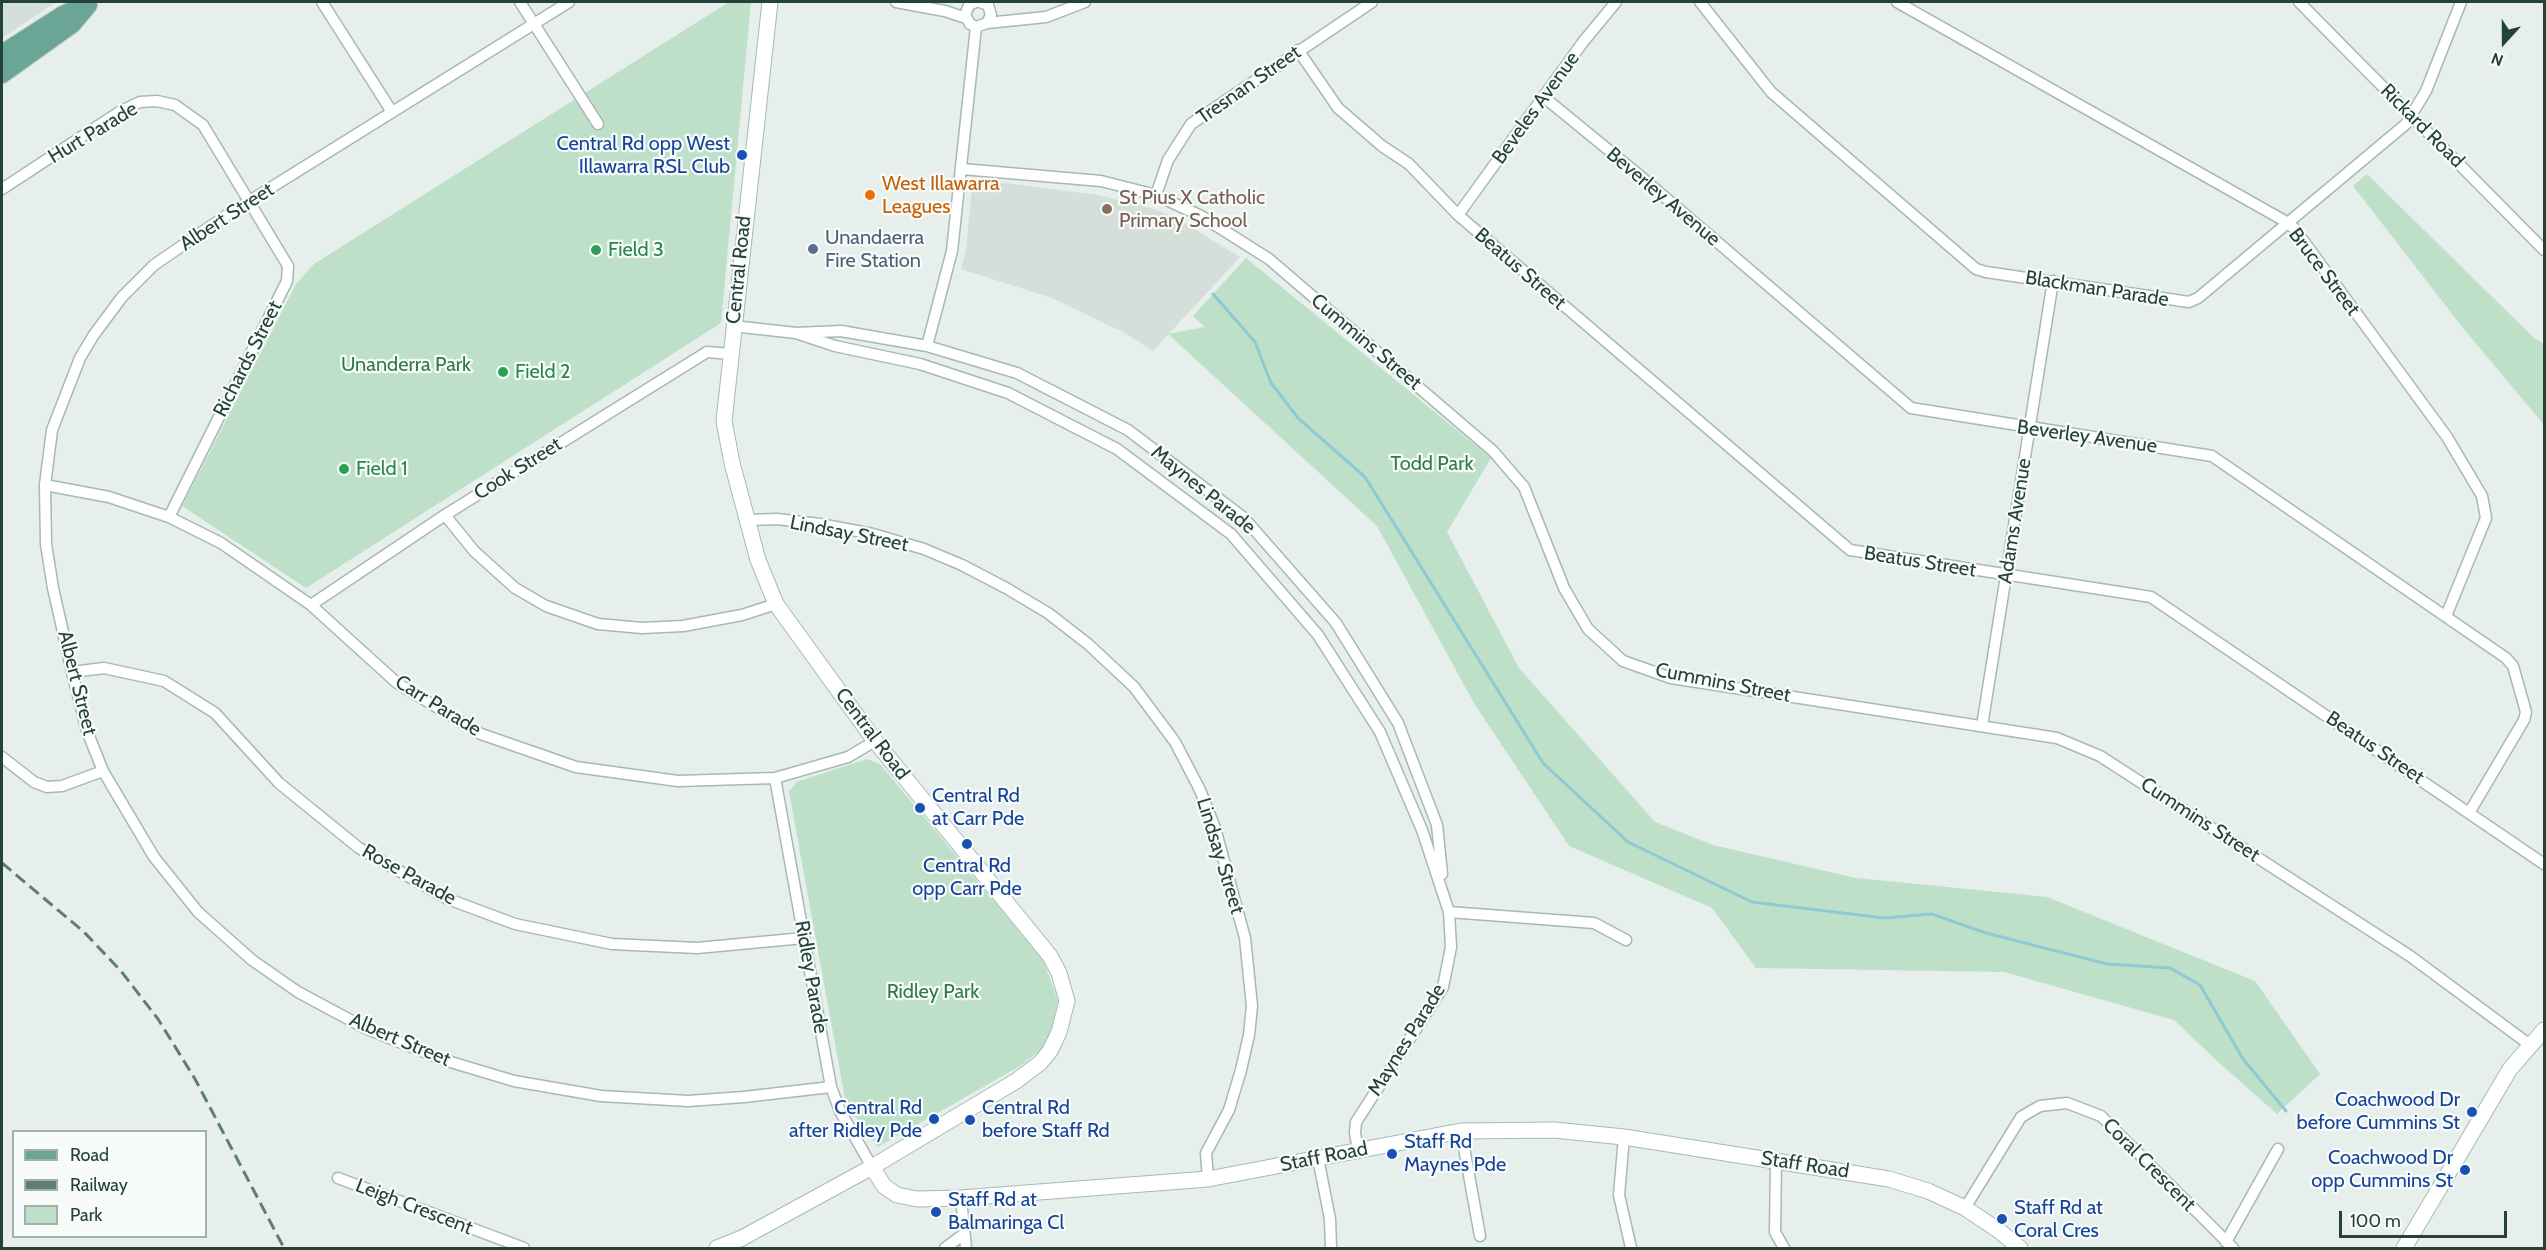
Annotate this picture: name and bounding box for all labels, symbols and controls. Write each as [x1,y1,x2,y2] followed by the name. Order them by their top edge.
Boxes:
[2474,12,2534,72] north arrow
[1192,40,1306,130] street label: Tresnan Street
[1487,47,1585,169] street label: Beveles Avenue
[2489,48,2506,70] text: N
[2375,79,2469,173] street label: Rickard Road
[44,97,142,169] street label: Hurt Parade
[557,132,730,179] place label: Central Rd opp West Illawarra RSL Club
[1601,142,1725,252] street label: Beverley Avenue
[735,148,749,162] marker: Central Rd opp West Illawarra RSL Club
[882,172,1000,219] place label: West Illawarra Leagues
[176,178,278,256] street label: Albert Street
[1119,186,1265,233] place label: St Pius X Catholic Primary School
[863,188,877,202] marker: West Illawarra Leagues
[1100,202,1114,216] marker: St Pius X Catholic Primary School
[721,215,757,325] street label: Central Road
[1469,223,1571,315] street label: Beatus Street
[2283,223,2365,321] street label: Bruce Street
[825,226,924,273] place label: Unandaerra Fire Station
[608,238,664,262] place label: Field 3
[806,242,820,256] marker: Unandaerra Fire Station
[589,243,603,257] marker: Field 3
[2024,266,2170,312] street label: Blackman Parade
[1306,289,1426,395] street label: Cummins Street
[208,297,288,421] street label: Richards Street
[341,353,471,377] park label: Unanderra Park
[515,360,570,384] place label: Field 2
[496,365,510,379] marker: Field 2
[2015,415,2159,459] street label: Beverley Avenue
[470,433,566,505] street label: Cook Street
[1146,441,1260,539] street label: Maynes Parade
[1391,452,1473,476] park label: Todd Park
[356,457,408,481] place label: Field 1
[1993,457,2037,585] street label: Adams Avenue
[337,462,351,476] marker: Field 1
[788,511,910,557] street label: Lindsay Street
[1862,541,1978,583] street label: Beatus Street
[52,628,102,738] street label: Albert Street
[1653,658,1793,708] street label: Cummins Street
[391,670,485,742] street label: Carr Parade
[830,683,914,785] street label: Central Road
[2321,706,2429,790] street label: Beatus Street
[2136,773,2264,867] street label: Cummins Street
[932,784,1024,831] place label: Central Rd at Carr Pde
[1191,795,1249,917] street label: Lindsay Street
[913,801,927,815] marker: Central Rd at Carr Pde
[960,837,974,851] marker: Central Rd opp Carr Pde
[358,839,460,911] street label: Rose Parade
[912,854,1022,901] place label: Central Rd opp Carr Pde
[789,919,833,1035] street label: Ridley Parade
[887,980,979,1004] park label: Ridley Park
[1363,980,1451,1100] street label: Maynes Parade
[346,1008,454,1072] street label: Albert Street
[2297,1088,2460,1135] place label: Coachwood Dr before Cummins St
[789,1096,922,1143] place label: Central Rd after Ridley Pde
[982,1096,1110,1143] place label: Central Rd before Staff Rd
[2465,1105,2479,1119] marker: Coachwood Dr before Cummins St
[927,1112,941,1126] marker: Central Rd after Ridley Pde
[963,1113,977,1127] marker: Central Rd before Staff Rd
[2097,1113,2201,1217] street label: Coral Crescent
[12,1130,207,1238] legend
[1404,1130,1506,1177] place label: Staff Rd Maynes Pde
[1278,1137,1370,1177] street label: Staff Road
[70,1144,109,1166] text: Road
[1759,1146,1851,1184] street label: Staff Road
[2311,1146,2453,1193] place label: Coachwood Dr opp Cummins St
[1385,1147,1399,1161] marker: Staff Rd Maynes Pde
[2458,1163,2472,1177] marker: Coachwood Dr opp Cummins St
[70,1174,128,1196] text: Railway
[352,1174,476,1240] street label: Leigh Crescent
[948,1188,1064,1235] place label: Staff Rd at Balmaringa Cl
[2014,1196,2103,1243] place label: Staff Rd at Coral Cres
[2342,1199,2510,1237] scale bar
[70,1204,102,1226] text: Park
[929,1205,943,1219] marker: Staff Rd at Balmaringa Cl
[2350,1210,2401,1232] text: 100 m
[1995,1212,2009,1226] marker: Staff Rd at Coral Cres

